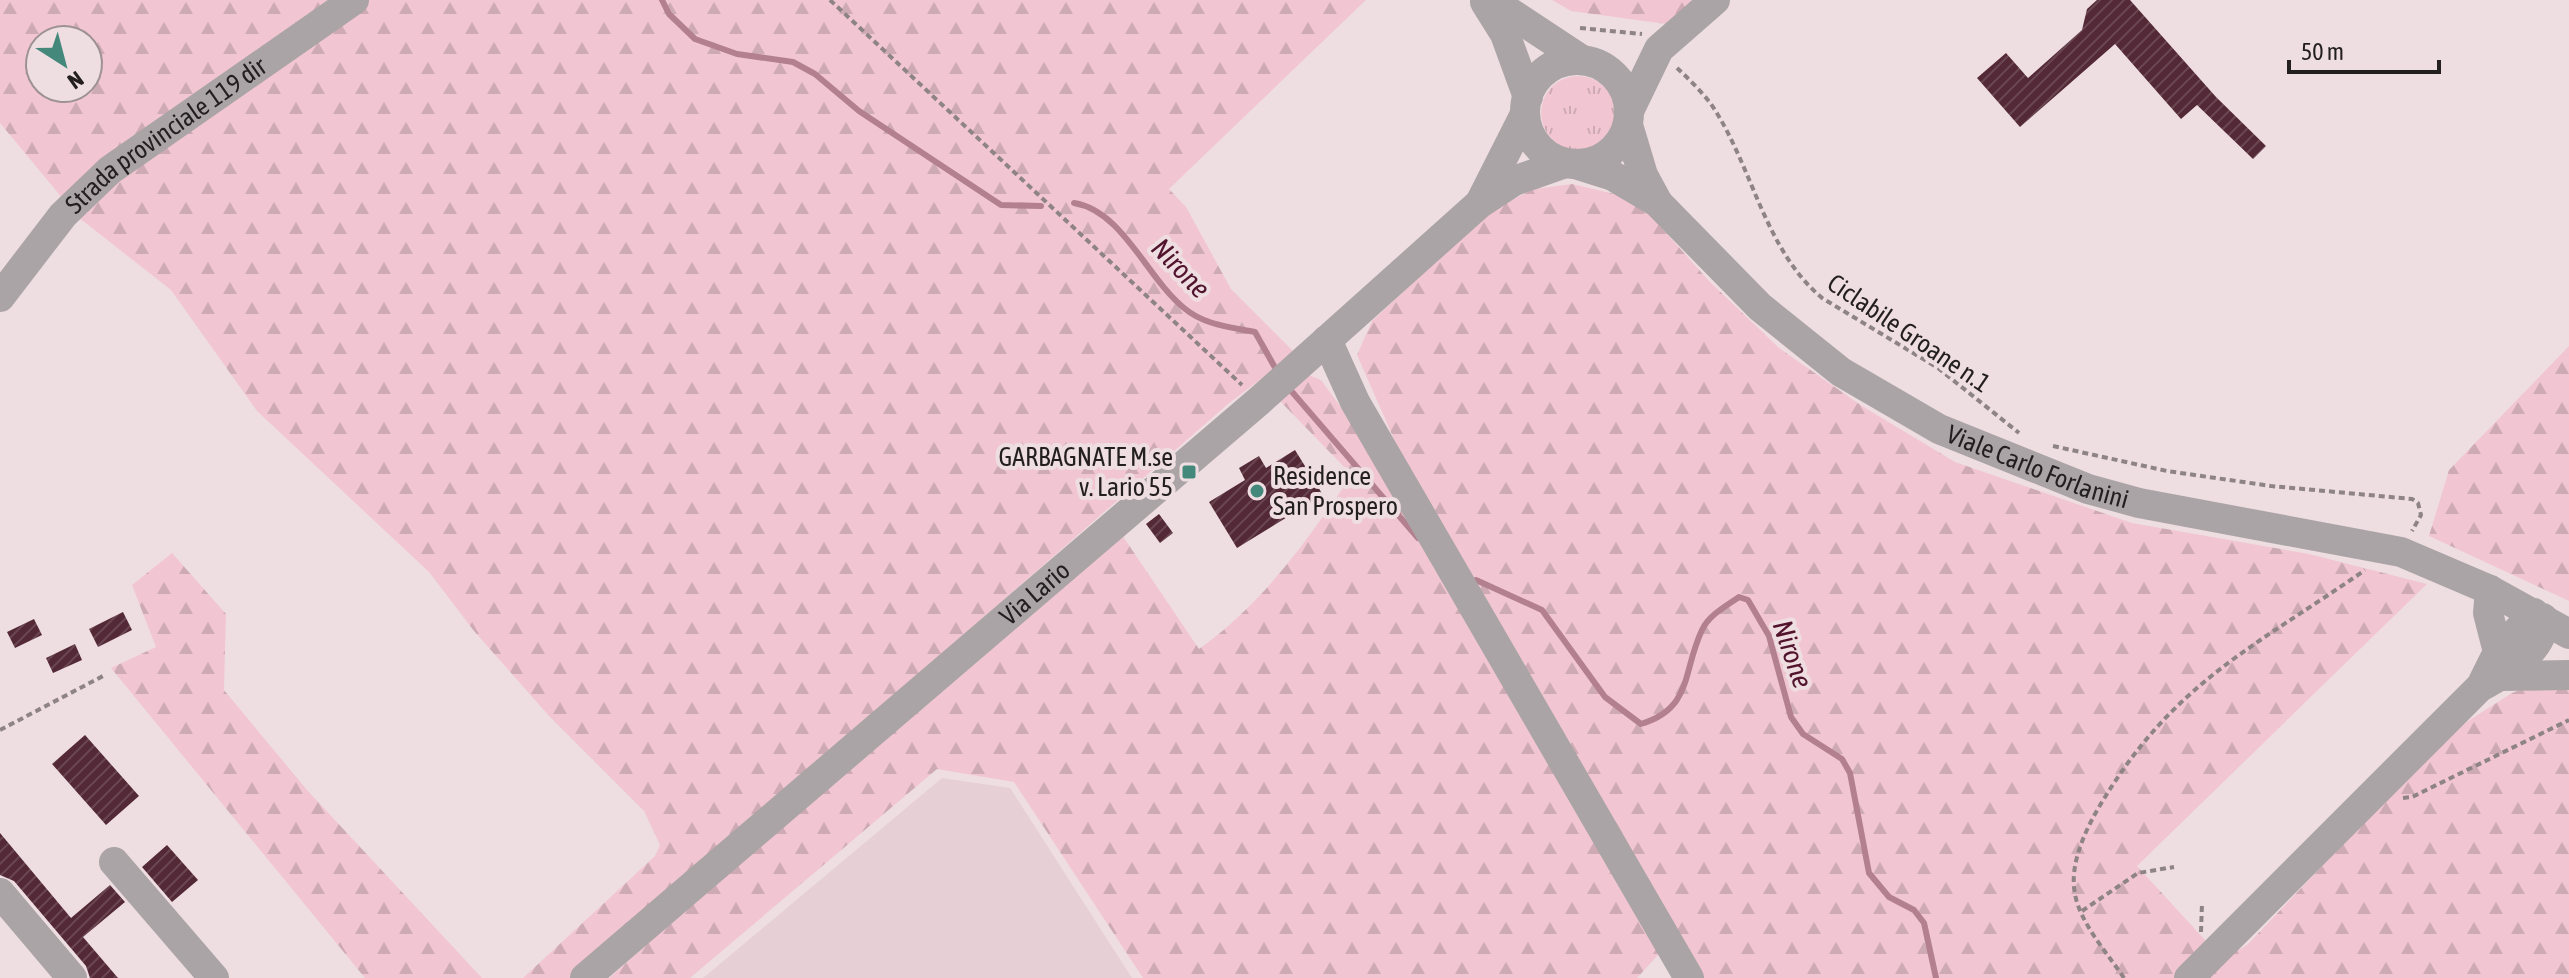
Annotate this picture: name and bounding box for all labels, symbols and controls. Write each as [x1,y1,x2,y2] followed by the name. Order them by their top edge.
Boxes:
[24,24,104,104] north arrow
[2289,24,2439,74] scale bar
[2301,38,2344,65] text: 50 m
[59,51,272,220] street label: Strada provinciale 119 dir
[63,66,89,95] text: N
[1145,232,1217,304] water label: Nirone
[1822,268,1996,398] street label: Ciclabile Groane n.1
[1942,419,2132,514] street label: Viale Carlo Forlanini
[999,442,1173,502] place label: GARBAGNATE M.se v. Lario 55
[1273,461,1398,521] place label: Residence San Prospero
[1180,463,1198,481] marker: GARBAGNATE M.se v. Lario 55
[1248,482,1266,500] marker: Residence San Prospero
[994,555,1076,631] street label: Via Lario
[1767,616,1819,692] water label: Nirone

